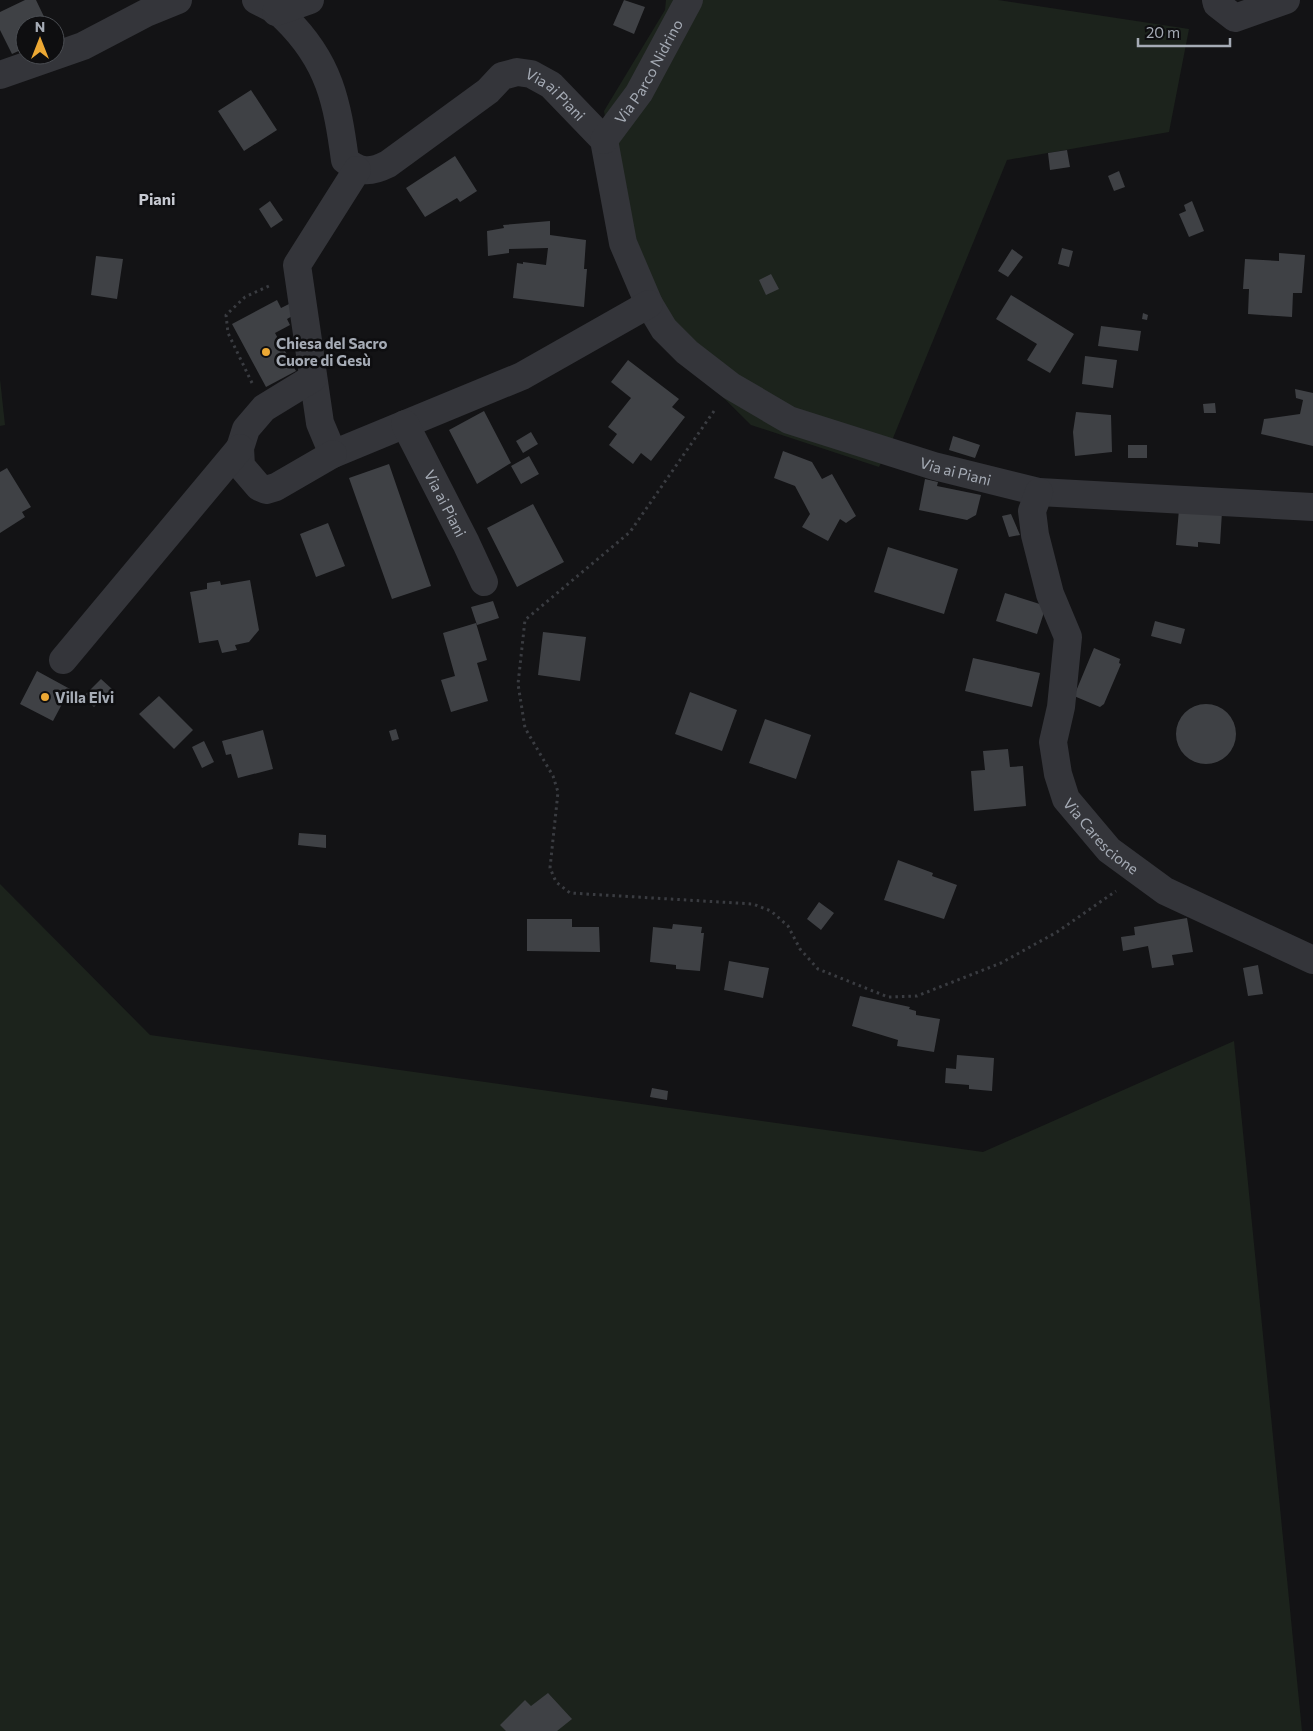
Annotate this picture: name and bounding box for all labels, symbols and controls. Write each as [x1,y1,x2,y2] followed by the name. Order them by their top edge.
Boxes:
[15,15,65,65] north arrow
[1138,15,1230,47] scale bar
[610,16,686,127] street label: Via Parco Nidrino
[35,18,45,35] text: N
[1146,23,1180,41] text: 20 m
[523,64,589,124] street label: Via ai Piani
[139,189,175,208] district label: Piani
[276,334,388,369] place label: Chiesa del Sacro Cuore di Gesù
[260,346,272,358] marker: Chiesa del Sacro Cuore di Gesù
[917,453,993,489] street label: Via ai Piani
[421,467,470,540] street label: Via ai Piani
[55,688,114,706] place label: Villa Elvi
[39,691,51,703] marker: Villa Elvi
[1060,794,1142,878] street label: Via Carescione

